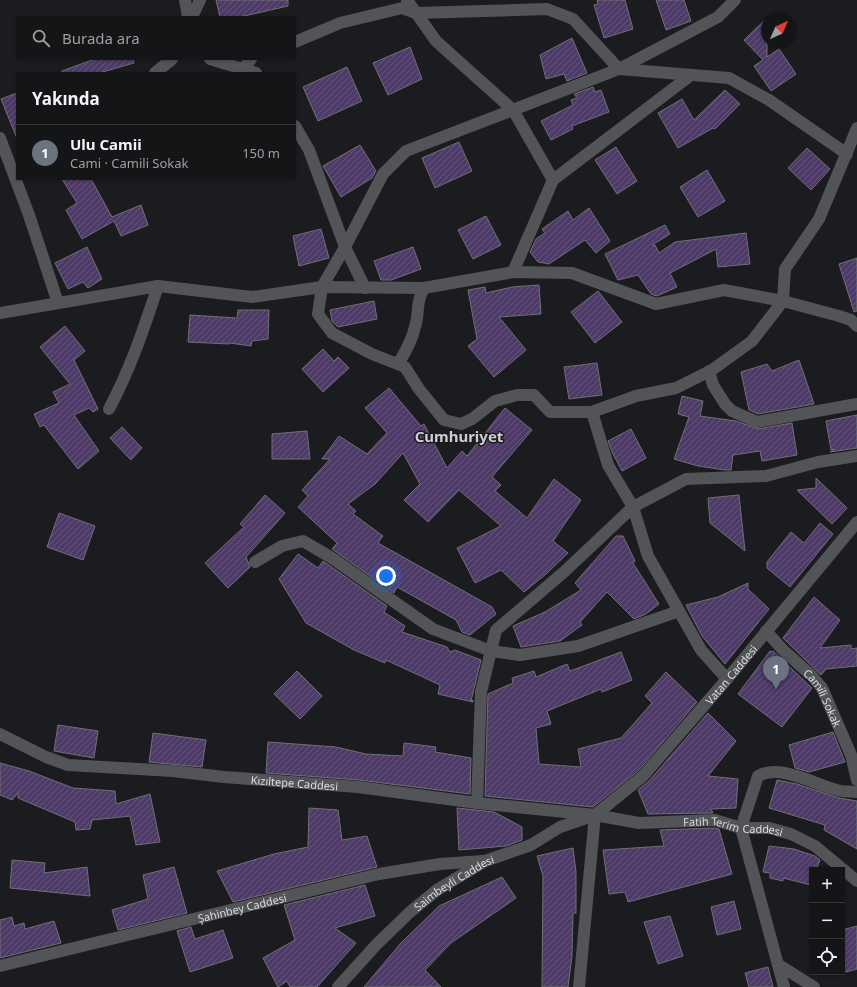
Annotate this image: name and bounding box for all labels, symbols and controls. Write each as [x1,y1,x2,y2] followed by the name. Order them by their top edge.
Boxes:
[761,12,797,48] north arrow
[16,16,296,60] search box
[30,27,52,49] icon: search
[62,28,140,48] text: Burada ara
[32,87,100,110] text: Yakında
[70,134,142,154] text: Ulu Camii
[41,144,49,162] text: 1
[242,144,280,162] text: 150 m
[70,154,189,172] text: Cami · Camili Sokak
[415,426,504,446] district label: Cumhuriyet
[376,566,396,586] your location
[701,641,760,707] street label: Vatan Caddesi
[763,656,789,689] pin: 1
[801,665,845,729] street label: Camili Sokak
[250,772,339,793] street label: Kızıltepe Caddesi
[683,812,785,839] street label: Fatih Terim Caddesi
[410,851,496,914] street label: Saimbeyli Caddesi
[809,867,845,975] map controls
[809,867,845,903] button: +
[196,889,288,925] street label: Şahinbey Caddesi
[809,903,845,939] button: −
[809,939,845,975] button: locate

